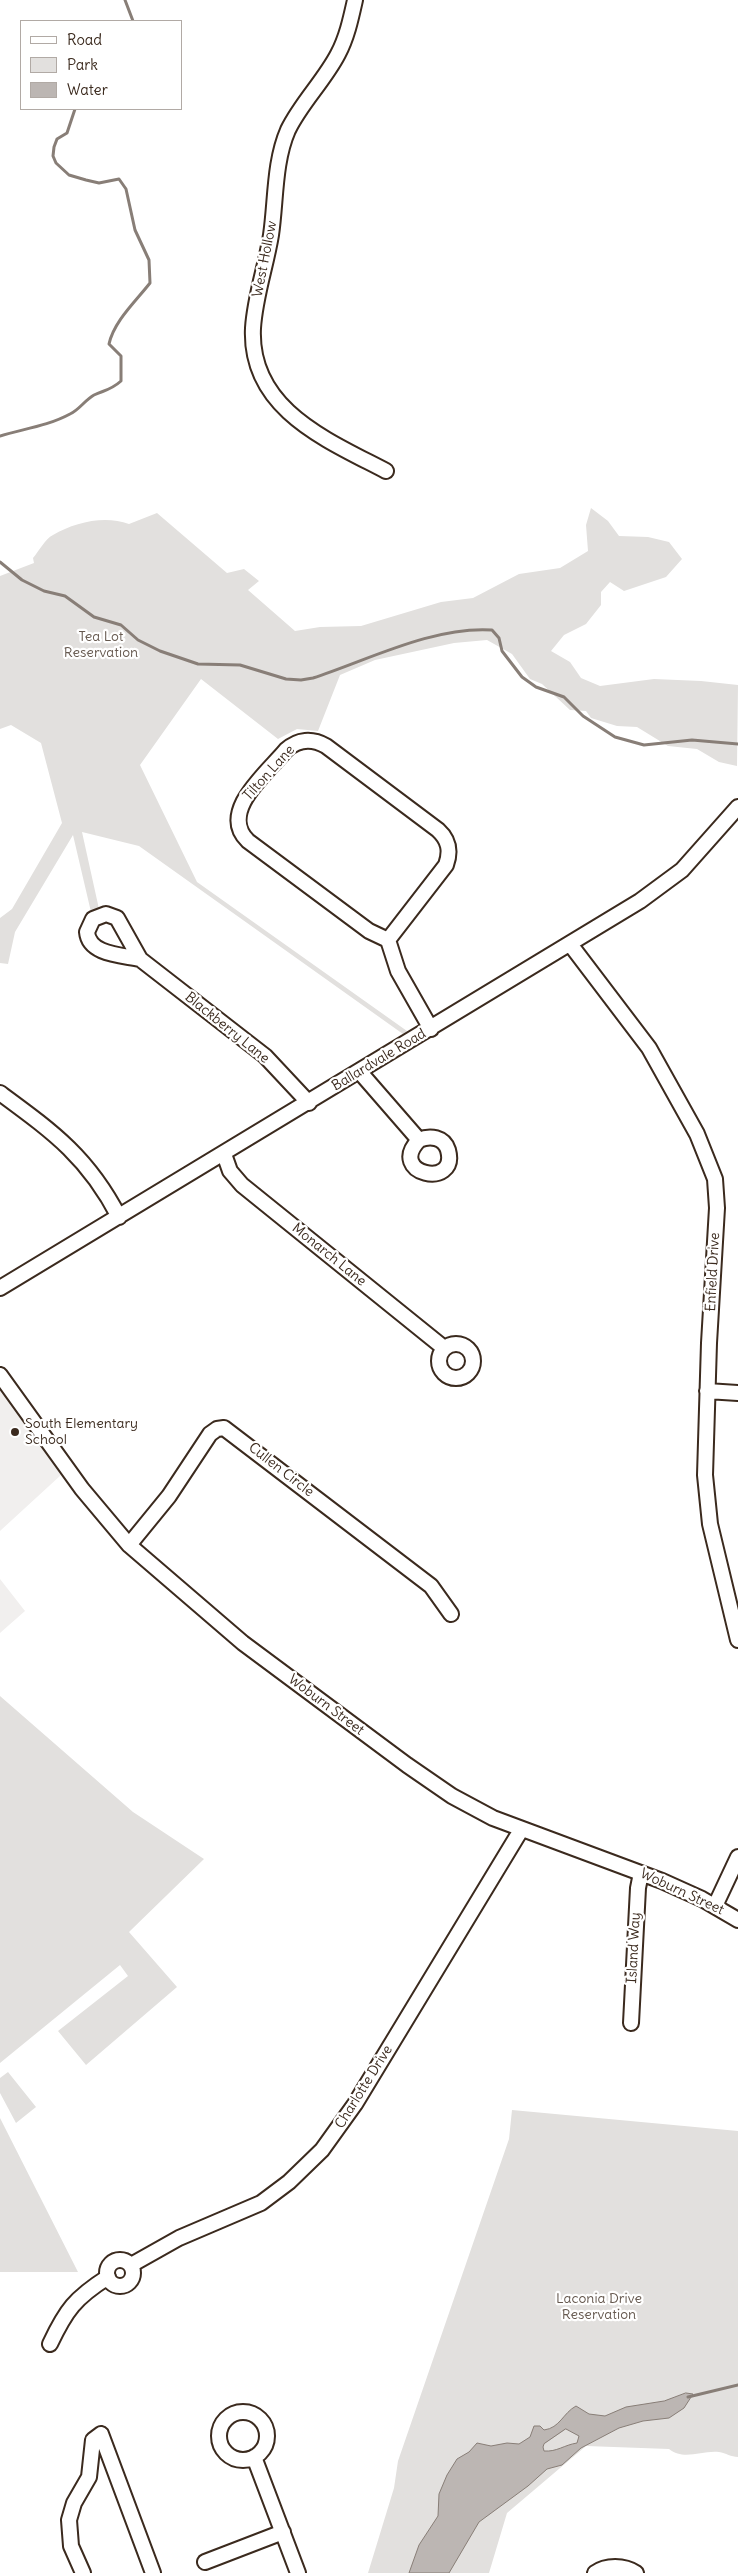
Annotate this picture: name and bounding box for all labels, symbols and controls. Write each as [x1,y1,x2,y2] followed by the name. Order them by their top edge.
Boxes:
[20,20,182,110] legend
[67,30,102,49] text: Road
[67,55,98,74] text: Park
[67,80,108,99] text: Water
[249,219,281,299] street label: West Hollow
[64,629,138,662] park label: Tea Lot Reservation
[240,742,298,804] street label: Tilton Lane
[181,989,273,1067] street label: Blackberry Lane
[329,1025,429,1095] street label: Ballardvale Road
[289,1220,369,1290] street label: Monarch Lane
[703,1232,723,1312] street label: Enfield Drive
[25,1416,138,1448] place label: South Elementary School
[9,1426,21,1438] marker: South Elementary School
[245,1439,317,1501] street label: Cullen Circle
[285,1671,367,1739] street label: Woburn Street
[637,1865,727,1919] street label: Woburn Street
[624,1912,644,1984] street label: Island Way
[332,2042,396,2132] street label: Charlotte Drive
[556,2291,642,2324] park label: Laconia Drive Reservation

